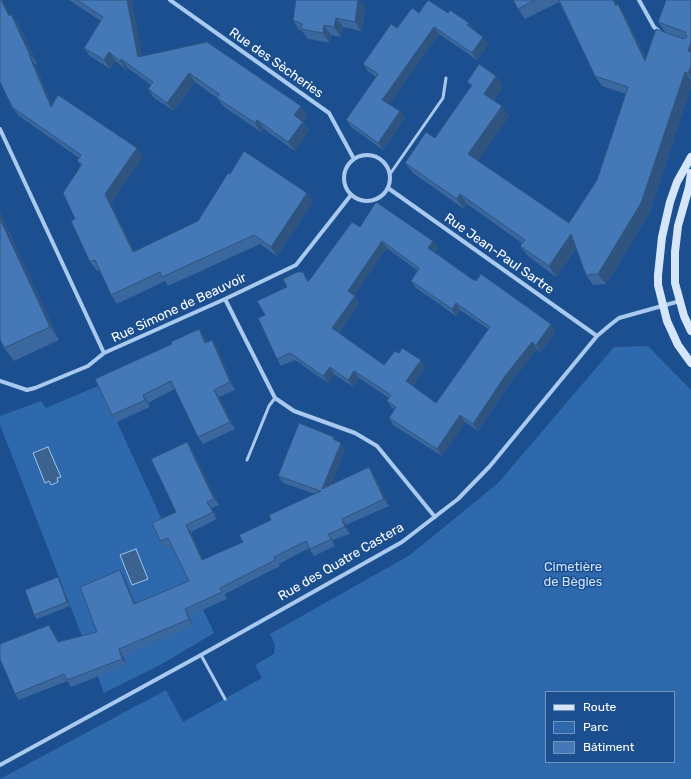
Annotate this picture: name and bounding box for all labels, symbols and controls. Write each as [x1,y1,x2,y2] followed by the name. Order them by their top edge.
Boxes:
[226,25,326,101] street label: Rue des Sècheries
[441,210,557,298] street label: Rue Jean-Paul Sartre
[109,270,249,346] street label: Rue Simone de Beauvoir
[275,520,407,604] street label: Rue des Quatre Castera
[544,559,602,590] park label: Cimetière de Bègles
[545,691,675,763] legend
[583,700,616,714] text: Route
[583,720,608,734] text: Parc
[583,740,634,754] text: Bâtiment

